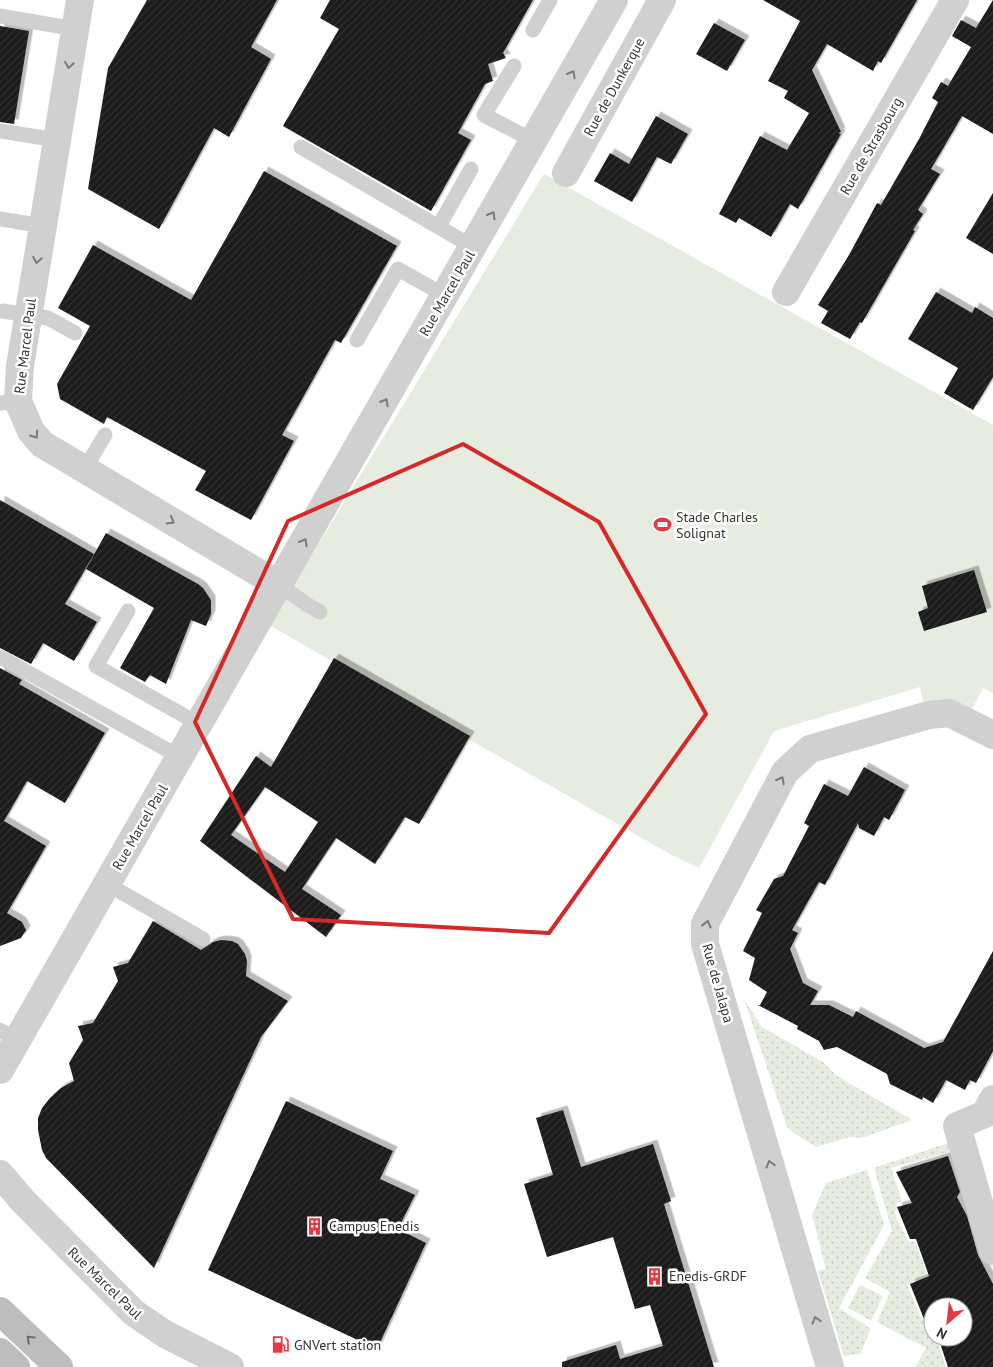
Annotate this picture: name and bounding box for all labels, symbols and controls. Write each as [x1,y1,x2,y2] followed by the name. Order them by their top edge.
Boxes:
[579,35,649,139] street label: Rue de Dunkerque
[65,61,75,70] one-way arrow
[566,70,576,79] one-way arrow
[836,94,906,198] street label: Rue de Strasbourg
[485,211,495,220] one-way arrow
[415,247,479,339] street label: Rue Marcel Paul
[33,256,43,265] one-way arrow
[10,297,40,395] street label: Rue Marcel Paul
[378,398,388,407] one-way arrow
[29,429,38,439] one-way arrow
[676,508,758,542] place label: Stade Charles Solignat
[166,515,175,525] one-way arrow
[652,515,672,535] sports icon: Stade Charles Solignat
[297,539,307,548] one-way arrow
[775,776,785,785] one-way arrow
[108,781,172,873] street label: Rue Marcel Paul
[702,921,712,929] one-way arrow
[698,941,738,1025] street label: Rue de Jalapa
[765,1160,776,1169] one-way arrow
[305,1216,325,1236] building icon: Campus Enedis
[329,1217,419,1235] place label: Campus Enedis
[64,1243,146,1323] street label: Rue Marcel Paul
[645,1266,665,1286] building icon: Enedis-GRDF
[669,1267,747,1285] place label: Enedis-GRDF
[923,1297,973,1347] north arrow
[811,1317,821,1325] one-way arrow
[934,1323,950,1344] text: N
[270,1335,290,1355] fuel station icon: GNVert station
[26,1336,35,1345] one-way arrow
[294,1336,381,1354] place label: GNVert station

